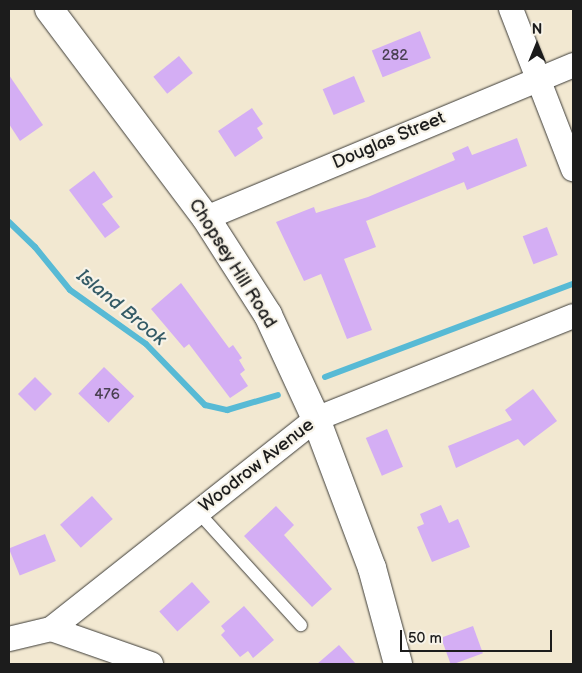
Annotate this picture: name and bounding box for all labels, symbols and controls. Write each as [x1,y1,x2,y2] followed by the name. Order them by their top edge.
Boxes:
[512,20,562,70] north arrow
[532,21,542,38] text: N
[382,47,408,65] house number: 282
[329,107,449,175] street label: Douglas Street
[183,195,281,333] street label: Chopsey Hill Road
[72,265,170,351] water label: Island Brook
[94,386,120,404] house number: 476
[195,414,319,518] street label: Woodrow Avenue
[402,620,554,652] scale bar
[408,629,442,648] text: 50 m

